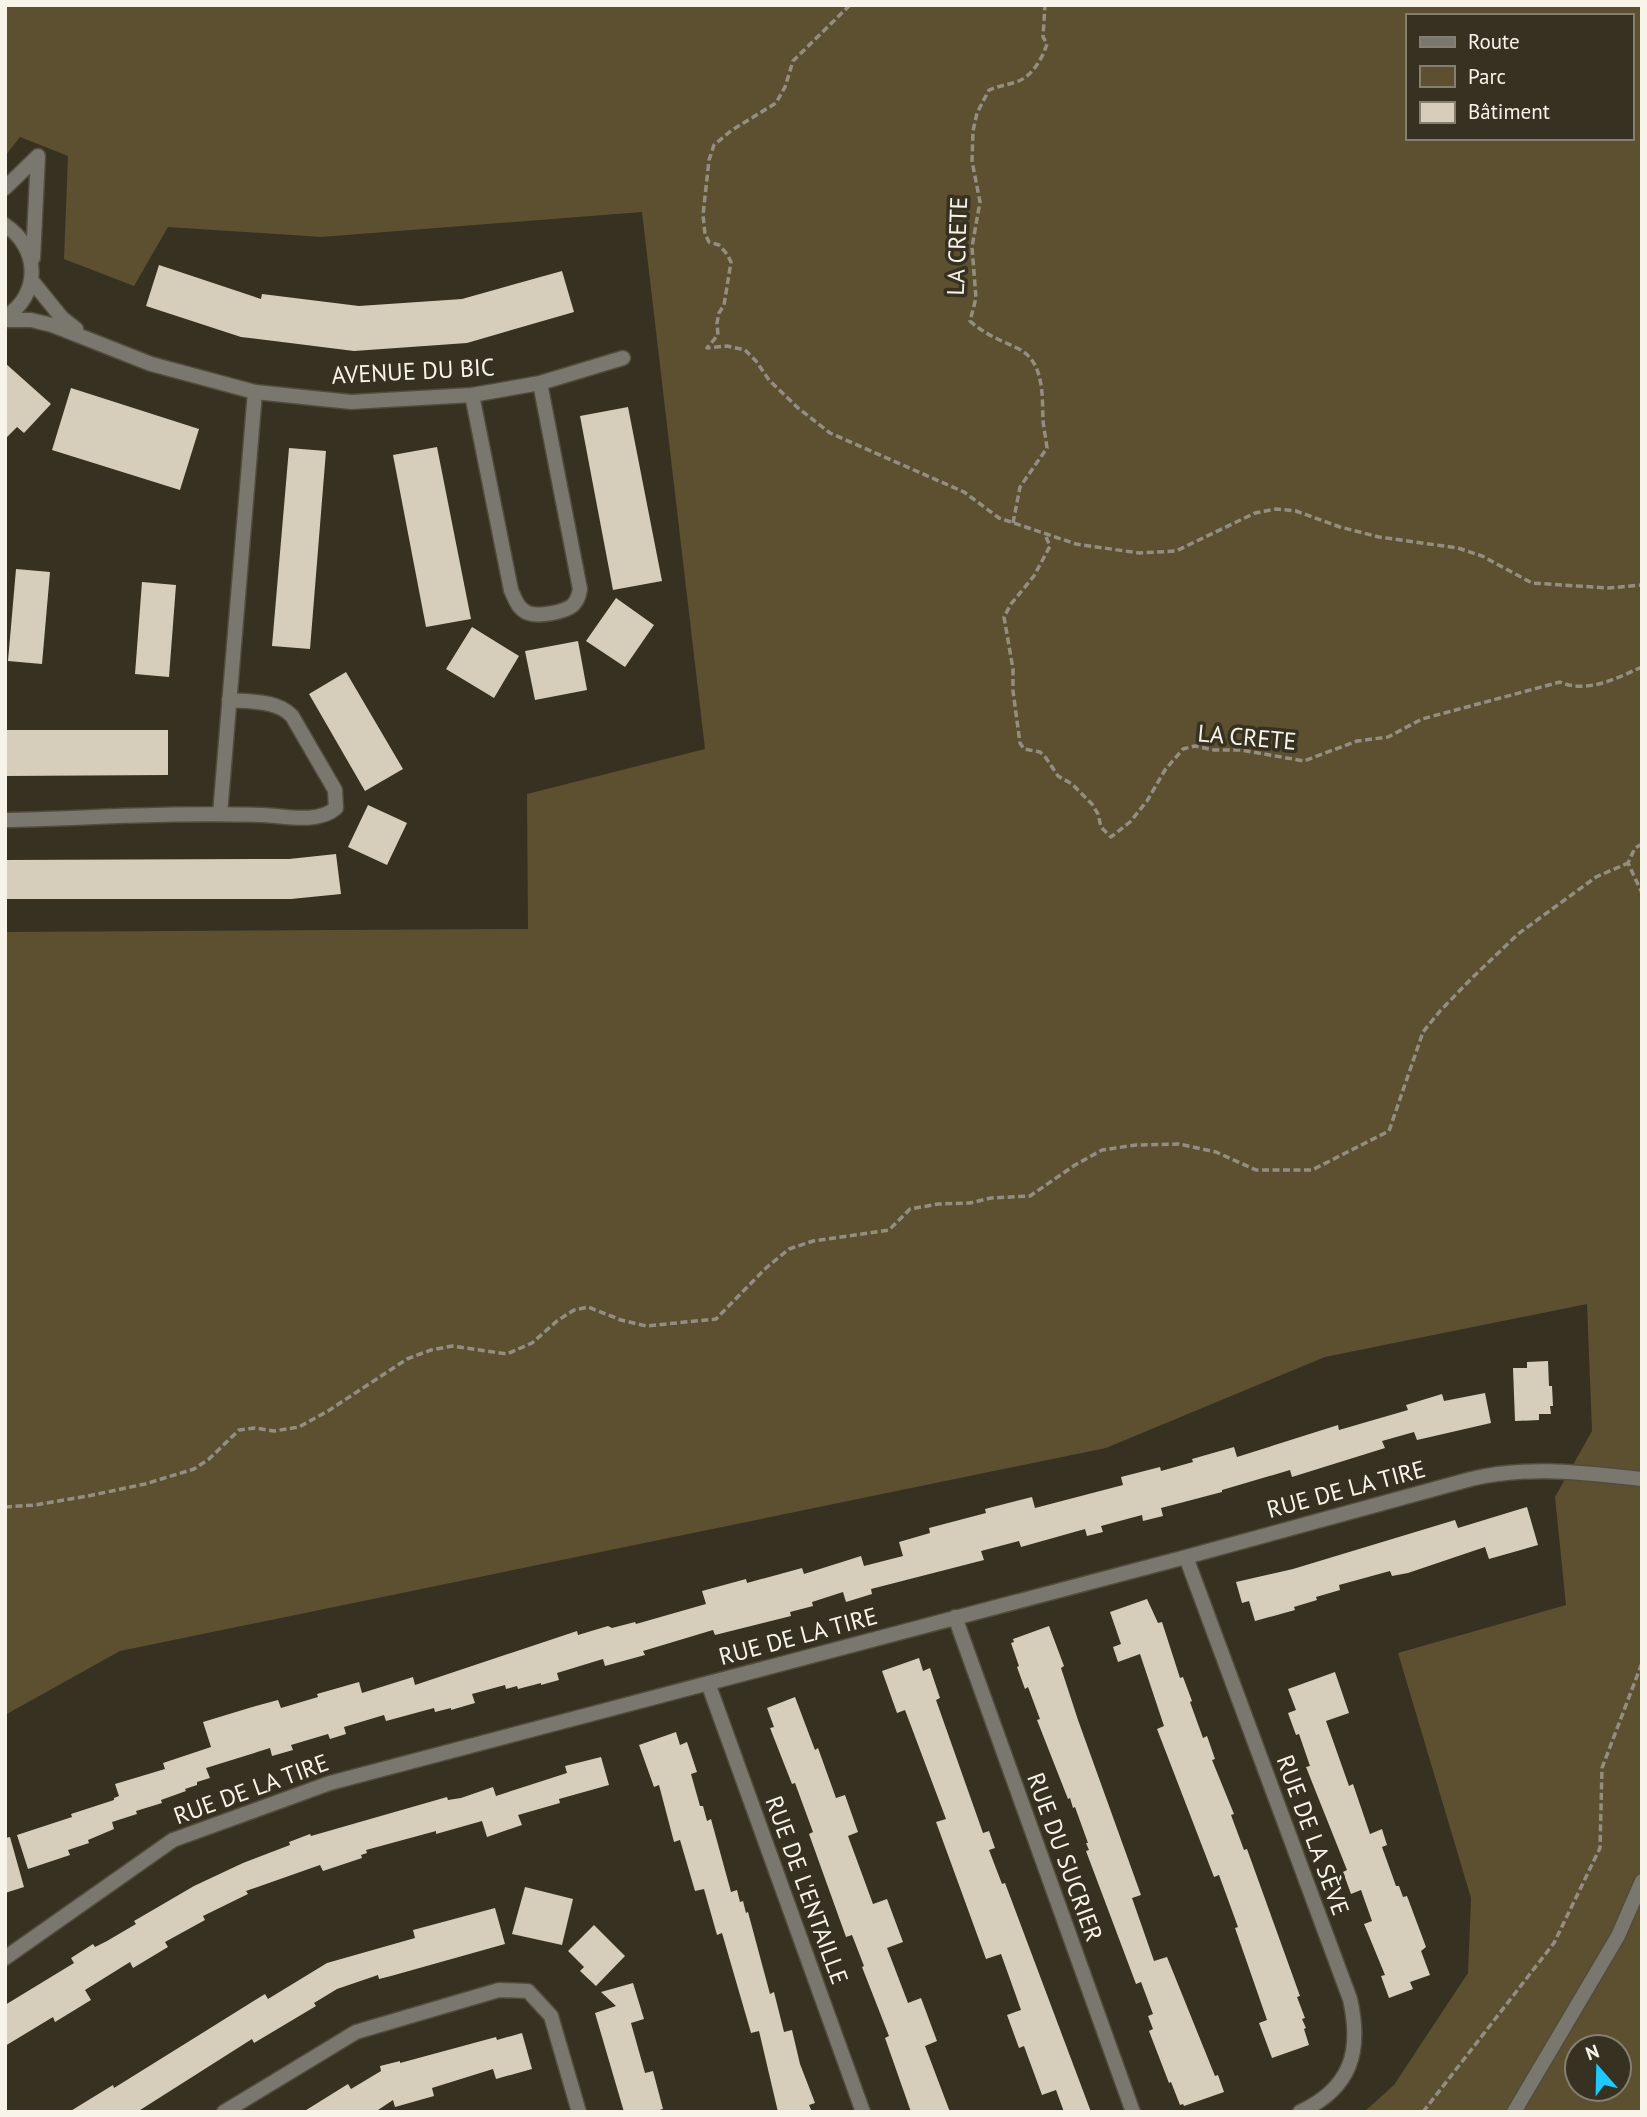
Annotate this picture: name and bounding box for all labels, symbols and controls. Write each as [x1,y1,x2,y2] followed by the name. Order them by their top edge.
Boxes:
[1406,14,1633,140] legend
[1468,28,1520,55] text: Route
[1468,63,1506,90] text: Parc
[1468,98,1550,125] text: Bâtiment
[940,196,974,296] street label: LA CRETE
[331,351,495,391] street label: AVENUE DU BIC
[1196,717,1298,757] street label: LA CRETE
[1263,1453,1429,1525] street label: RUE DE LA TIRE
[715,1600,881,1672] street label: RUE DE LA TIRE
[169,1747,333,1831] street label: RUE DE LA TIRE
[1270,1751,1356,1919] street label: RUE DE LA SÈVE
[1020,1768,1110,1946] street label: RUE DU SUCRIER
[759,1792,855,1988] street label: RUE DE L'ENTAILLE
[1563,2033,1633,2103] north arrow
[1582,2039,1602,2065] text: N

